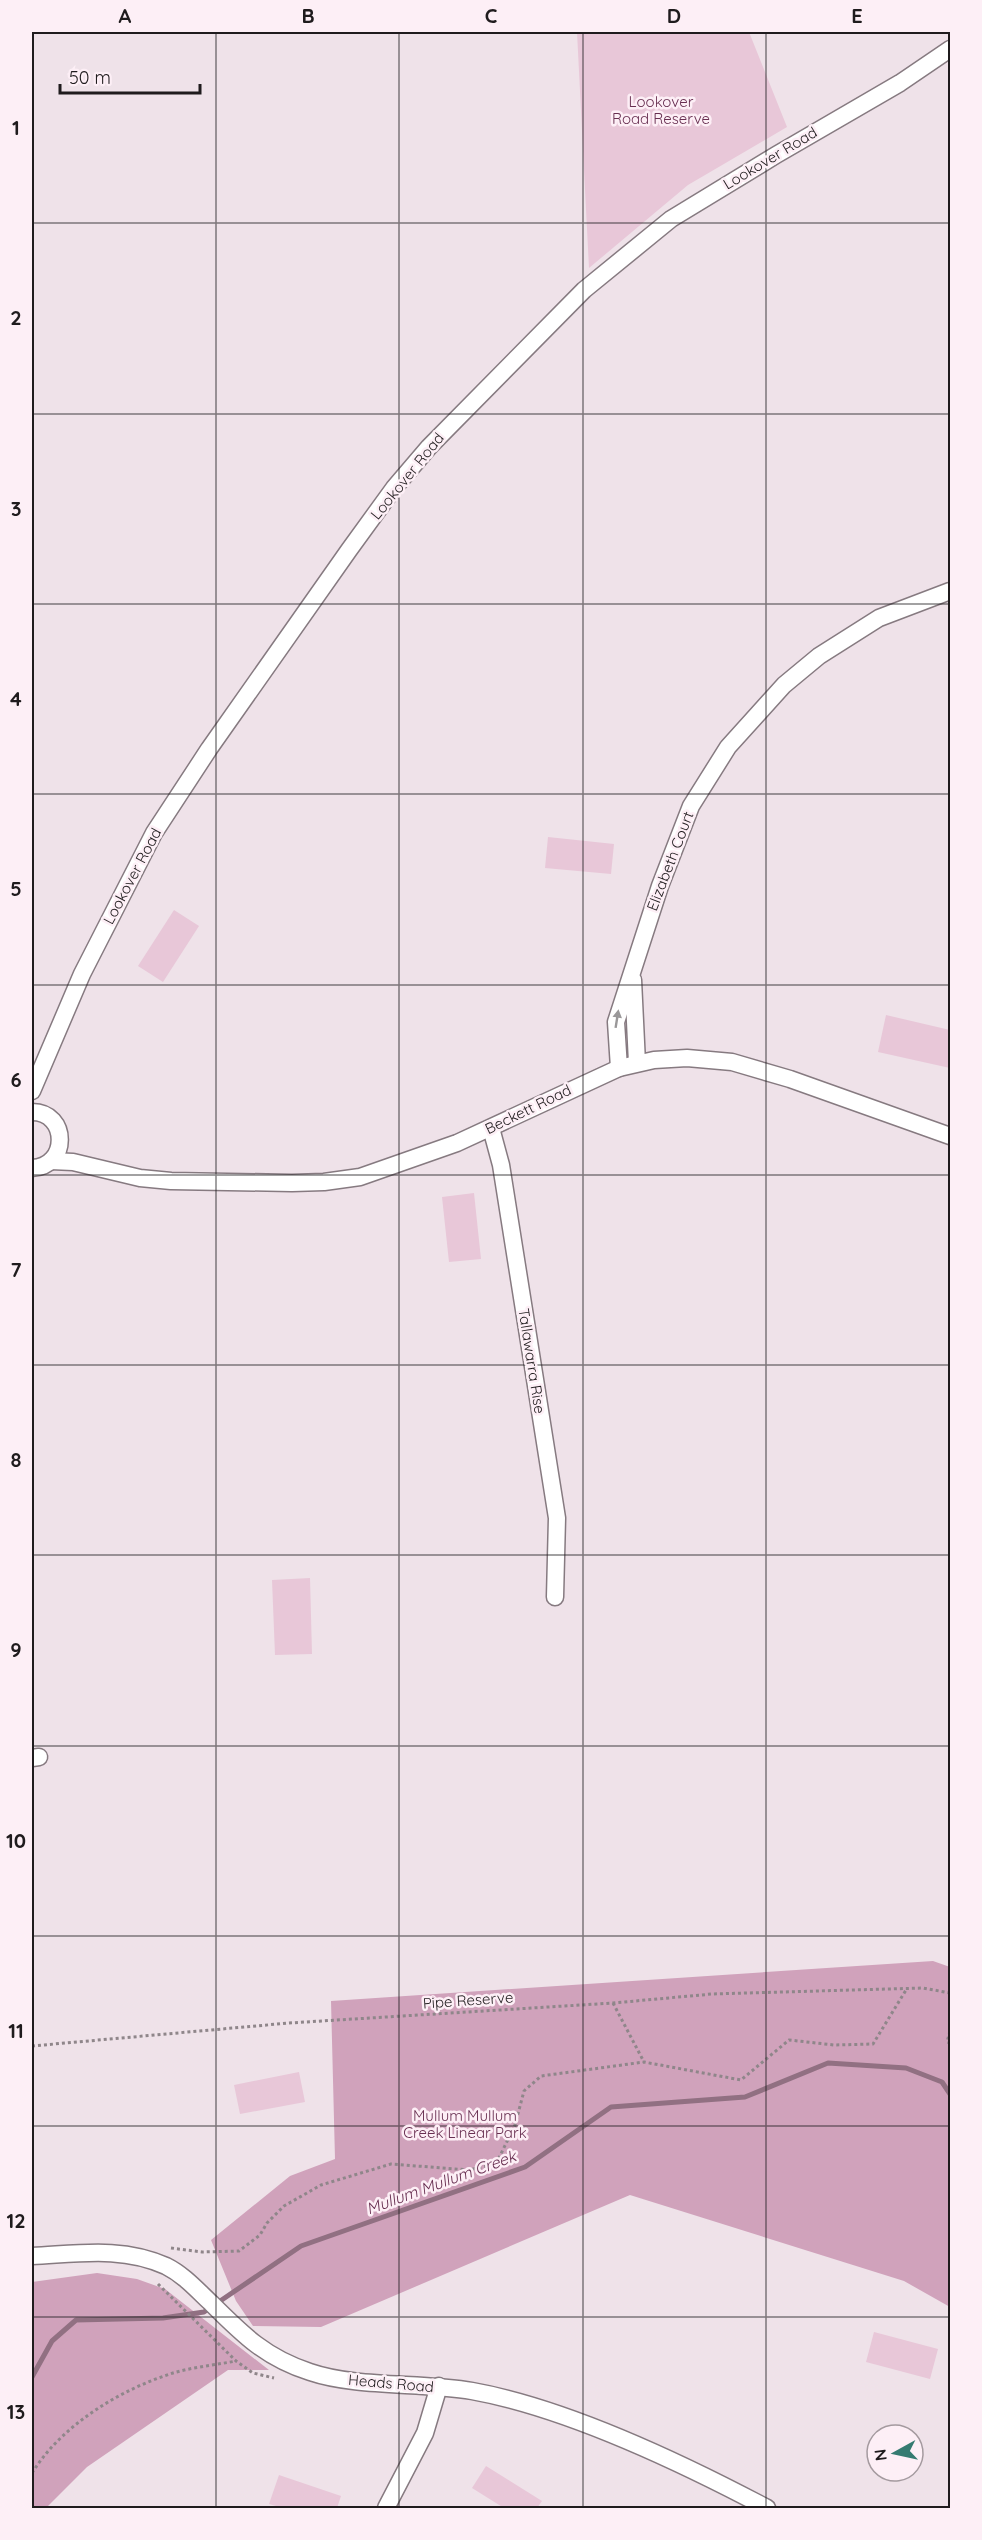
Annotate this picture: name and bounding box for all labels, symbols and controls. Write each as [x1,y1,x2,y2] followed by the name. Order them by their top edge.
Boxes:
[119,3,132,28] text: A
[301,3,315,28] text: B
[485,3,498,28] text: C
[667,3,681,28] text: D
[851,3,863,28] text: E
[60,57,200,95] scale bar
[69,66,111,89] text: 50 m
[612,92,710,128] park label: Lookover Road Reserve
[12,115,20,140] text: 1
[720,123,820,193] street label: Lookover Road
[10,305,22,330] text: 2
[366,429,448,523] street label: Lookover Road
[11,496,21,521] text: 3
[10,686,22,711] text: 4
[642,809,698,913] street label: Elizabeth Court
[99,825,165,927] street label: Lookover Road
[10,876,22,901] text: 5
[613,1009,622,1028] one-way arrow
[10,1067,22,1092] text: 6
[482,1080,574,1138] street label: Beckett Road
[11,1257,22,1282] text: 7
[514,1307,550,1415] street label: Tallawarra Rise
[11,1447,22,1472] text: 8
[10,1637,22,1662] text: 9
[6,1828,26,1853] text: 10
[422,1987,514,2013] street label: Pipe Reserve
[8,2018,24,2043] text: 11
[403,2106,527,2142] park label: Mullum Mullum Creek Linear Park
[363,2145,520,2218] water label: Mullum Mullum Creek
[6,2208,26,2233] text: 12
[347,2370,435,2396] street label: Heads Road
[7,2399,25,2424] text: 13
[865,2423,925,2483] north arrow
[869,2448,891,2462] text: N

